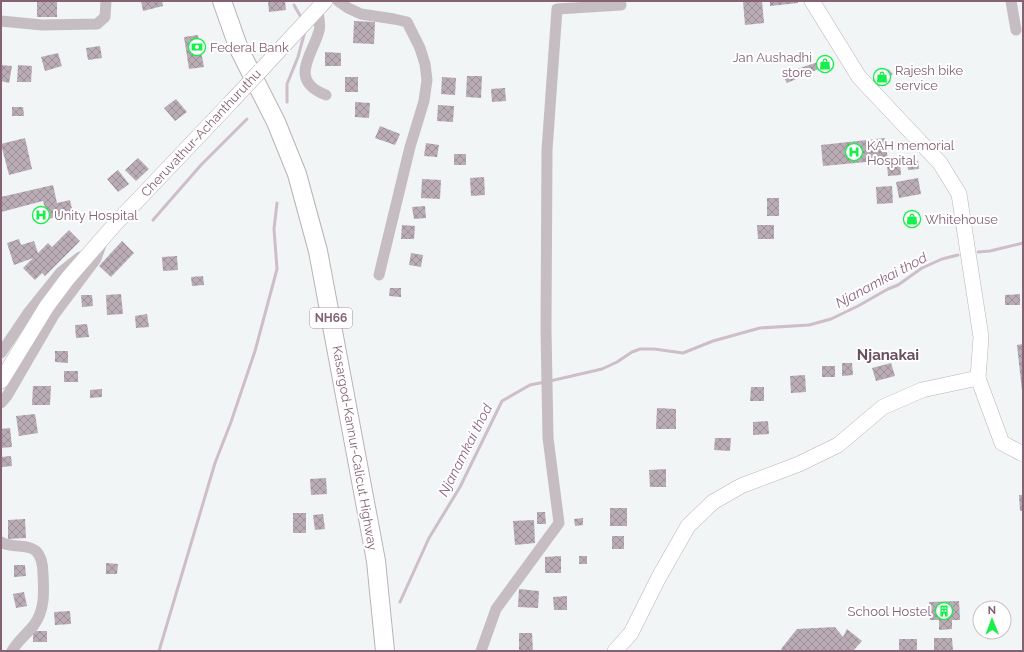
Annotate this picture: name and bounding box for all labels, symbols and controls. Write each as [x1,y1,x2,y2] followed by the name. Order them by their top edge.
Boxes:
[187,37,207,57] bank icon: Federal Bank
[210,40,289,55] place label: Federal Bank
[732,50,812,80] place label: Jan Aushadhi store
[815,54,835,74] shop icon: Jan Aushadhi store
[895,63,964,93] place label: Rajesh bike service
[138,66,264,200] street label: Cheruvathur-Achanthuruthu
[872,67,892,87] shop icon: Rajesh bike service
[867,138,955,168] place label: KAH memorial Hospital
[844,142,864,162] hospital icon: KAH memorial Hospital
[31,205,51,225] hospital icon: Unity Hospital
[54,208,138,223] place label: Unity Hospital
[902,209,922,229] shop icon: Whitehouse
[925,212,998,227] place label: Whitehouse
[833,249,930,311] water label: Njanamkai thod
[310,308,352,328] road number: NH66
[330,345,380,551] street label: Kasargod-Kannur-Calicut Highway
[857,346,919,364] district label: Njanakai
[435,401,495,499] water label: Njanamkai thod
[972,600,1012,640] north arrow
[934,601,954,621] building icon: School Hostel
[848,604,931,619] place label: School Hostel
[988,604,996,617] text: N

